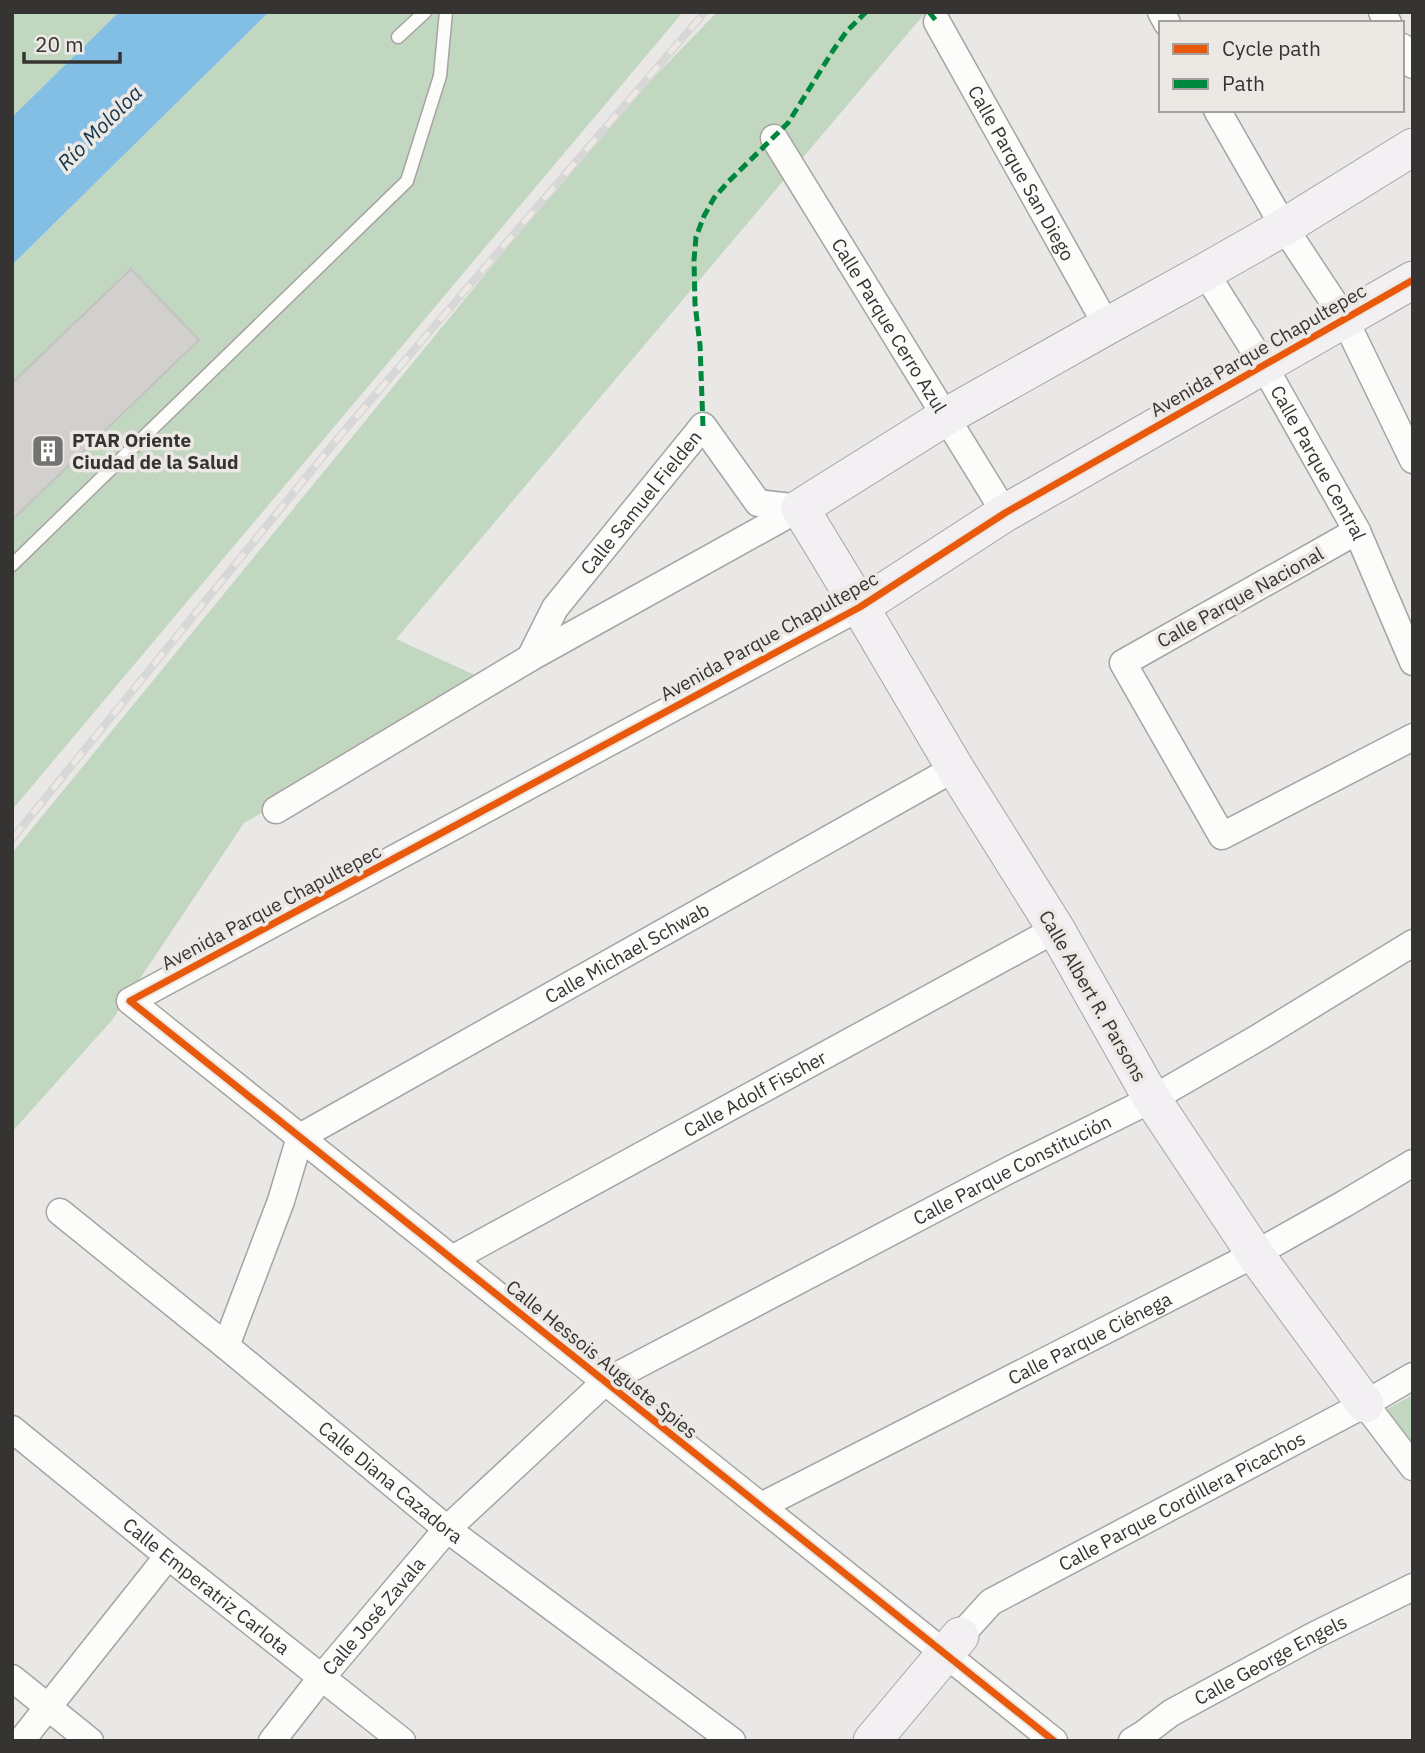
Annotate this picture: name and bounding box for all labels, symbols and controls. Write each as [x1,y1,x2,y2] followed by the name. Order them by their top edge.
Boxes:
[24,21,121,65] scale bar
[1159,21,1404,112] legend
[35,30,84,58] text: 20 m
[1222,34,1321,62] text: Cycle path
[1222,69,1265,97] text: Path
[51,79,148,176] water label: Río Mololoa
[963,81,1080,265] street label: Calle Parque San Diego
[827,234,952,417] street label: Calle Parque Cerro Azul
[1146,278,1371,422] street label: Avenida Parque Chapultepec
[1265,381,1371,544] street label: Calle Parque Central
[575,425,707,579] street label: Calle Samuel Fielden
[72,428,239,474] place label: PTAR Oriente Ciudad de la Salud
[29,432,67,470] building icon: PTAR Oriente Ciudad de la Salud
[1152,541,1328,653] street label: Calle Parque Nacional
[656,566,882,706] street label: Avenida Parque Chapultepec
[157,839,385,975] street label: Avenida Parque Chapultepec
[540,897,713,1009] street label: Calle Michael Schwab
[1034,906,1152,1086] street label: Calle Albert R. Parsons
[679,1045,830,1142] street label: Calle Adolf Fischer
[909,1109,1115,1230] street label: Calle Parque Constitución
[501,1274,703,1444] street label: Calle Hessois Auguste Spies
[1004,1287,1176,1390] street label: Calle Parque Ciénega
[314,1416,468,1549] street label: Calle Diana Cazadora
[1054,1426,1309,1576] street label: Calle Parque Cordillera Picachos
[118,1512,295,1660] street label: Calle Emperatriz Carlota
[317,1552,430,1680] street label: Calle José Zavala
[1190,1609,1351,1710] street label: Calle George Engels

